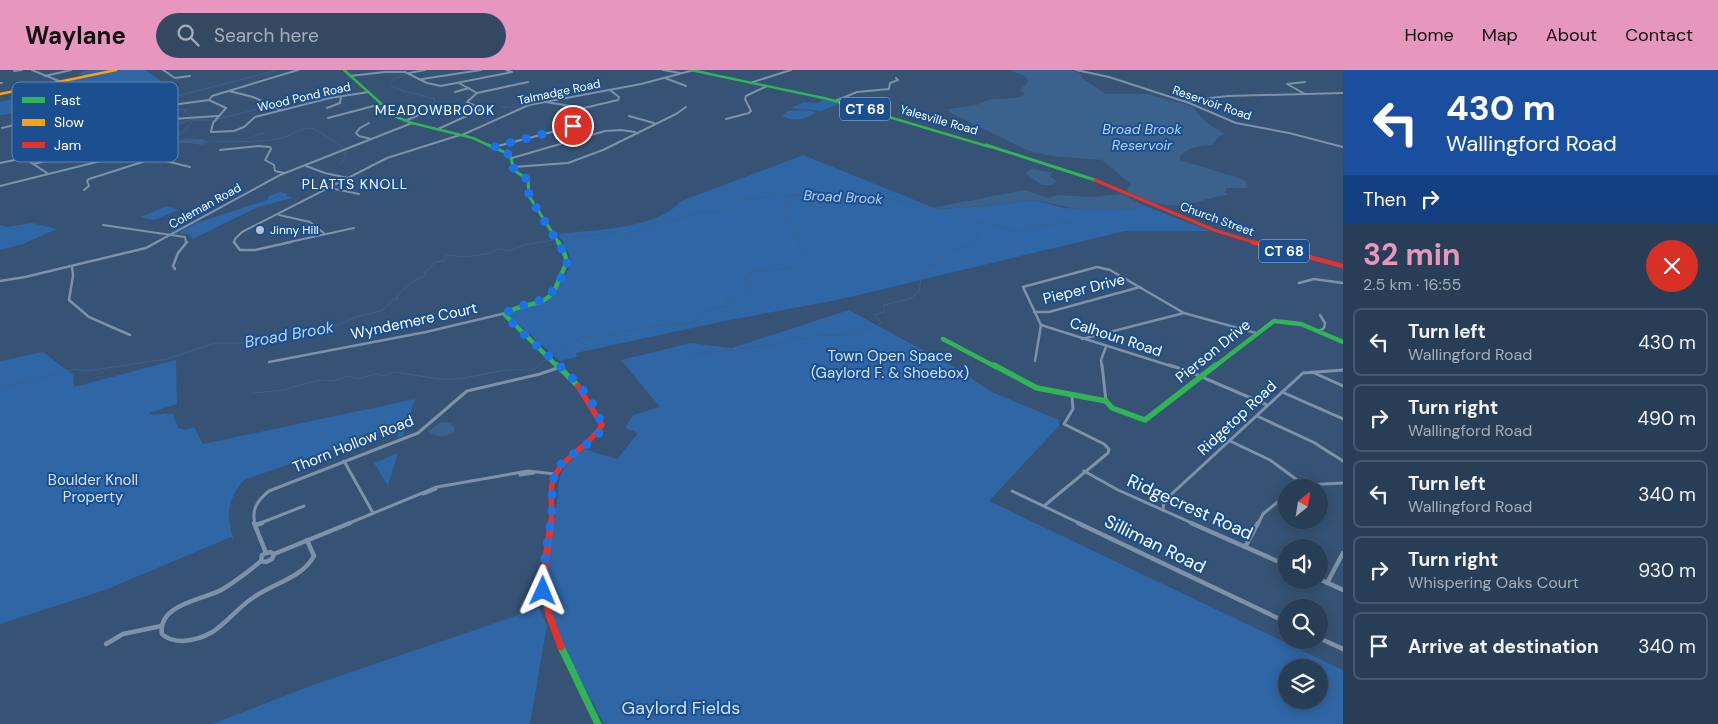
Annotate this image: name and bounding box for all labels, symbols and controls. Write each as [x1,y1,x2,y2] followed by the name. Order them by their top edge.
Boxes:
[156,13,506,58] search box
[25,20,126,51] text: Waylane
[174,21,202,49] icon: search
[214,23,319,48] text: Search here
[1404,23,1454,47] text: Home
[1482,23,1518,47] text: Map
[1546,23,1597,47] text: About
[1625,23,1693,47] text: Contact
[516,75,602,109] street label: Talmadge Road
[256,78,352,116] street label: Wood Pond Road
[12,82,178,162] legend
[1170,82,1254,124] street label: Reservoir Road
[1446,85,1556,131] text: 430 m
[1363,90,1428,155] icon: left
[54,91,81,109] text: Fast
[840,98,890,120] road number: CT 68
[375,101,495,119] district label: MEADOWBROOK
[898,101,980,139] street label: Yalesville Road
[552,105,594,147] pin
[559,112,587,140] icon: arrive
[54,113,84,131] text: Slow
[1102,120,1182,154] water label: Broad Brook Reservoir
[1446,129,1617,158] text: Wallingford Road
[54,136,81,154] text: Jam
[302,175,408,193] district label: PLATTS KNOLL
[166,180,244,232] street label: Coleman Road
[1416,185,1444,213] icon: right
[803,186,884,208] water label: Broad Brook
[1363,187,1406,212] text: Then
[1178,198,1256,240] street label: Church Street
[270,222,319,238] place label: Jinny Hill
[254,224,266,236] marker: Jinny Hill
[1363,235,1460,274] text: 32 min
[1259,240,1309,262] road number: CT 68
[1646,240,1698,292] button: close
[1041,269,1127,309] street label: Pieper Drive
[1363,274,1461,295] text: 2.5 km · 16:55
[349,298,479,344] street label: Wyndemere Court
[1067,313,1165,361] street label: Calhoun Road
[1171,315,1255,387] street label: Pierson Drive
[243,316,336,353] water label: Broad Brook
[1408,319,1486,344] text: Turn left
[1365,328,1393,356] icon: left
[1638,330,1696,355] text: 430 m
[1408,344,1532,365] text: Wallingford Road
[811,346,969,383] park label: Town Open Space (Gaylord F. & Shoebox)
[1193,376,1281,460] street label: Ridgetop Road
[1408,395,1498,420] text: Turn right
[1365,404,1393,432] icon: right
[1638,406,1696,431] text: 490 m
[290,411,416,477] street label: Thorn Hollow Road
[1408,420,1532,441] text: Wallingford Road
[1123,468,1257,546] street label: Ridgecrest Road
[48,470,138,507] park label: Boulder Knoll Property
[1408,471,1486,496] text: Turn left
[1278,479,1328,529] north arrow
[1278,479,1328,709] map controls
[1365,480,1393,508] icon: left
[1638,482,1696,507] text: 340 m
[1408,496,1532,517] text: Wallingford Road
[1100,509,1210,579] street label: Silliman Road
[1278,539,1328,589] button: sound
[1408,547,1498,572] text: Turn right
[1365,556,1393,584] icon: right
[1638,558,1696,583] text: 930 m
[516,564,568,616] position arrow
[1408,572,1579,593] text: Whispering Oaks Court
[1278,599,1328,649] button: search
[1365,632,1393,660] icon: arrive
[1408,634,1599,659] text: Arrive at destination
[1638,634,1696,659] text: 340 m
[1278,659,1328,709] button: layers
[622,696,740,720] park label: Gaylord Fields

